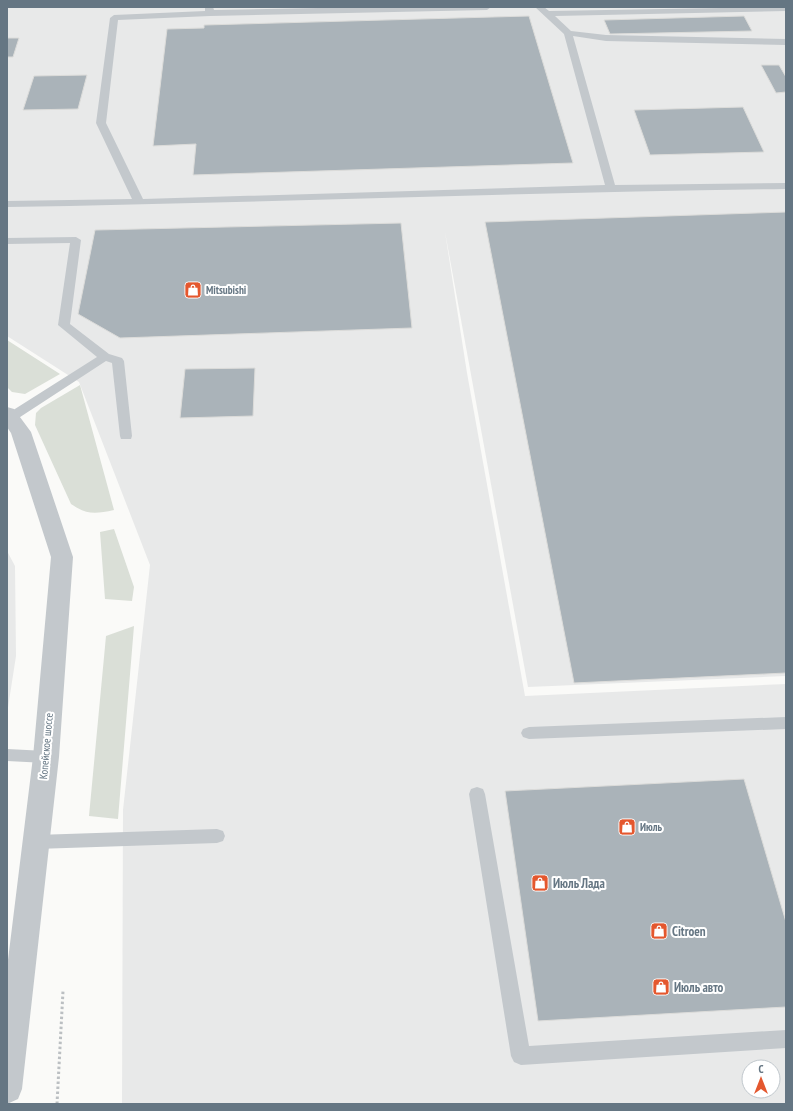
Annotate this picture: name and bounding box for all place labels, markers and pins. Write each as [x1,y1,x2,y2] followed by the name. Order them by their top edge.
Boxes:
[183,280,203,300] shop icon: Mitsubishi
[206,283,247,297] place label: Mitsubishi
[617,817,637,837] shop icon: Июль
[640,820,663,834] place label: Июль
[530,873,550,893] shop icon: Июль Лада
[553,875,605,892] place label: Июль Лада
[649,921,669,941] shop icon: Citroen
[672,923,706,940] place label: Citroen
[651,977,671,997] shop icon: Июль авто
[674,979,724,996] place label: Июль авто

